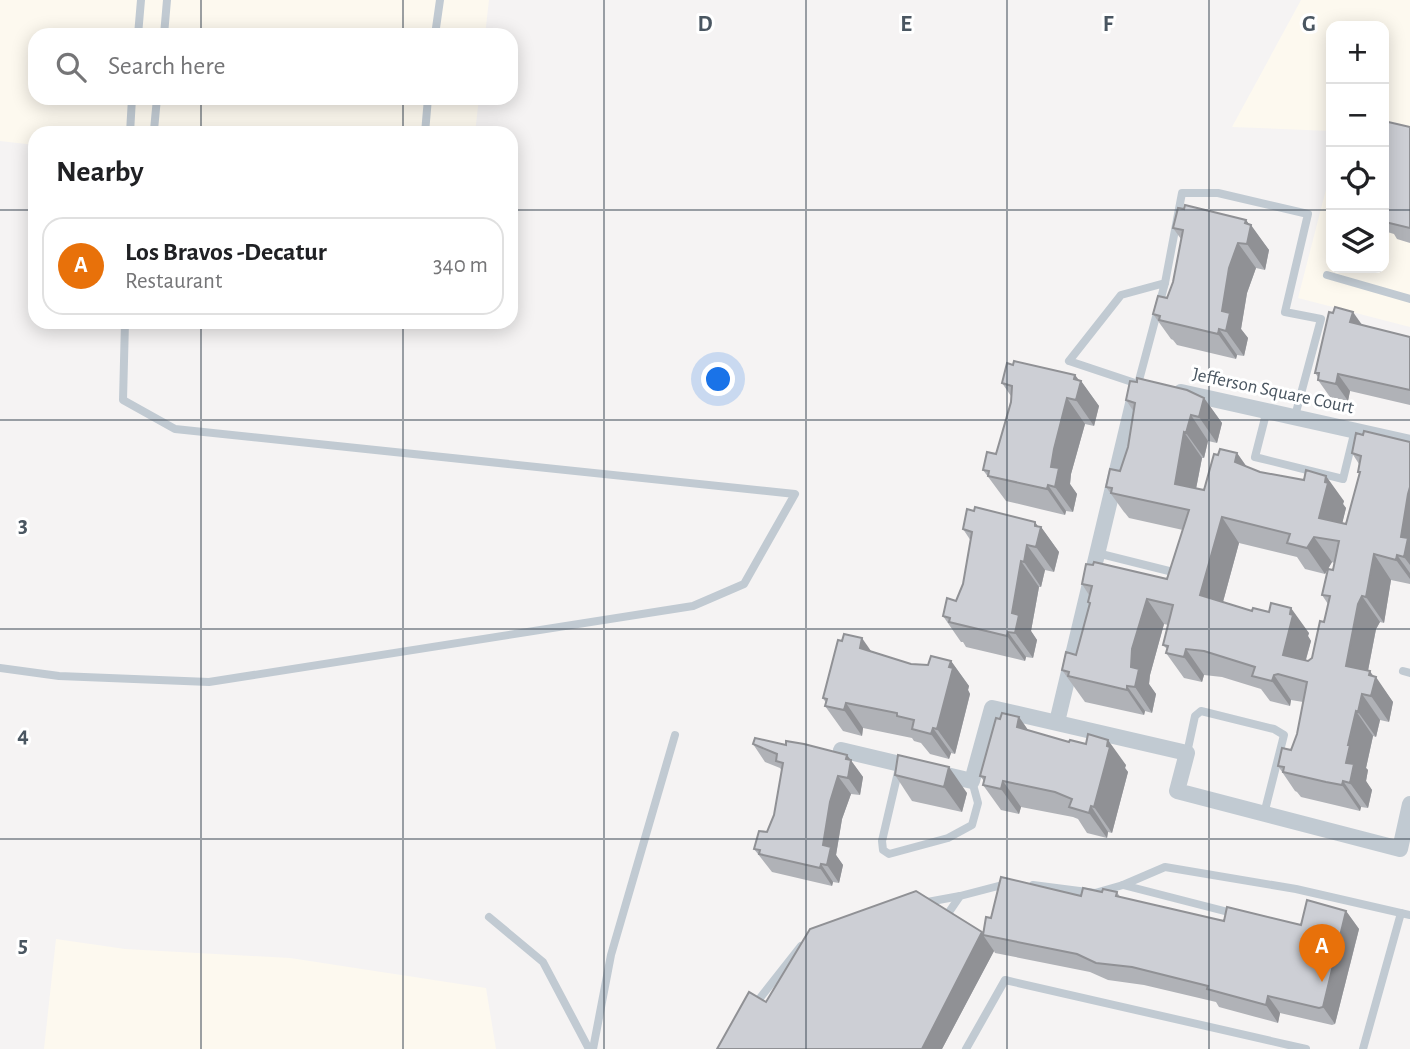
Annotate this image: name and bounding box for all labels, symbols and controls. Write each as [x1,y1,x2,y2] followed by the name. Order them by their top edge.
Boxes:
[697,13,713,36] text: D
[900,13,912,36] text: E
[1103,13,1114,36] text: F
[1302,13,1316,36] text: G
[1326,21,1389,273] map controls
[1326,21,1389,84] button: +
[28,28,518,105] search box
[52,48,90,86] icon: search
[108,53,226,79] text: Search here
[1326,84,1389,147] button: −
[1326,147,1389,210] button: locate
[56,157,144,187] text: Nearby
[1326,210,1389,273] button: layers
[125,239,327,265] text: Los Bravos -Decatur
[74,254,88,277] text: A
[433,254,488,277] text: 340 m
[125,270,222,293] text: Restaurant
[701,362,735,396] your location
[1191,365,1355,417] street label: Jefferson Square Court
[18,514,28,537] text: 3
[17,724,29,747] text: 4
[1299,924,1345,982] pin: A
[18,934,28,957] text: 5

